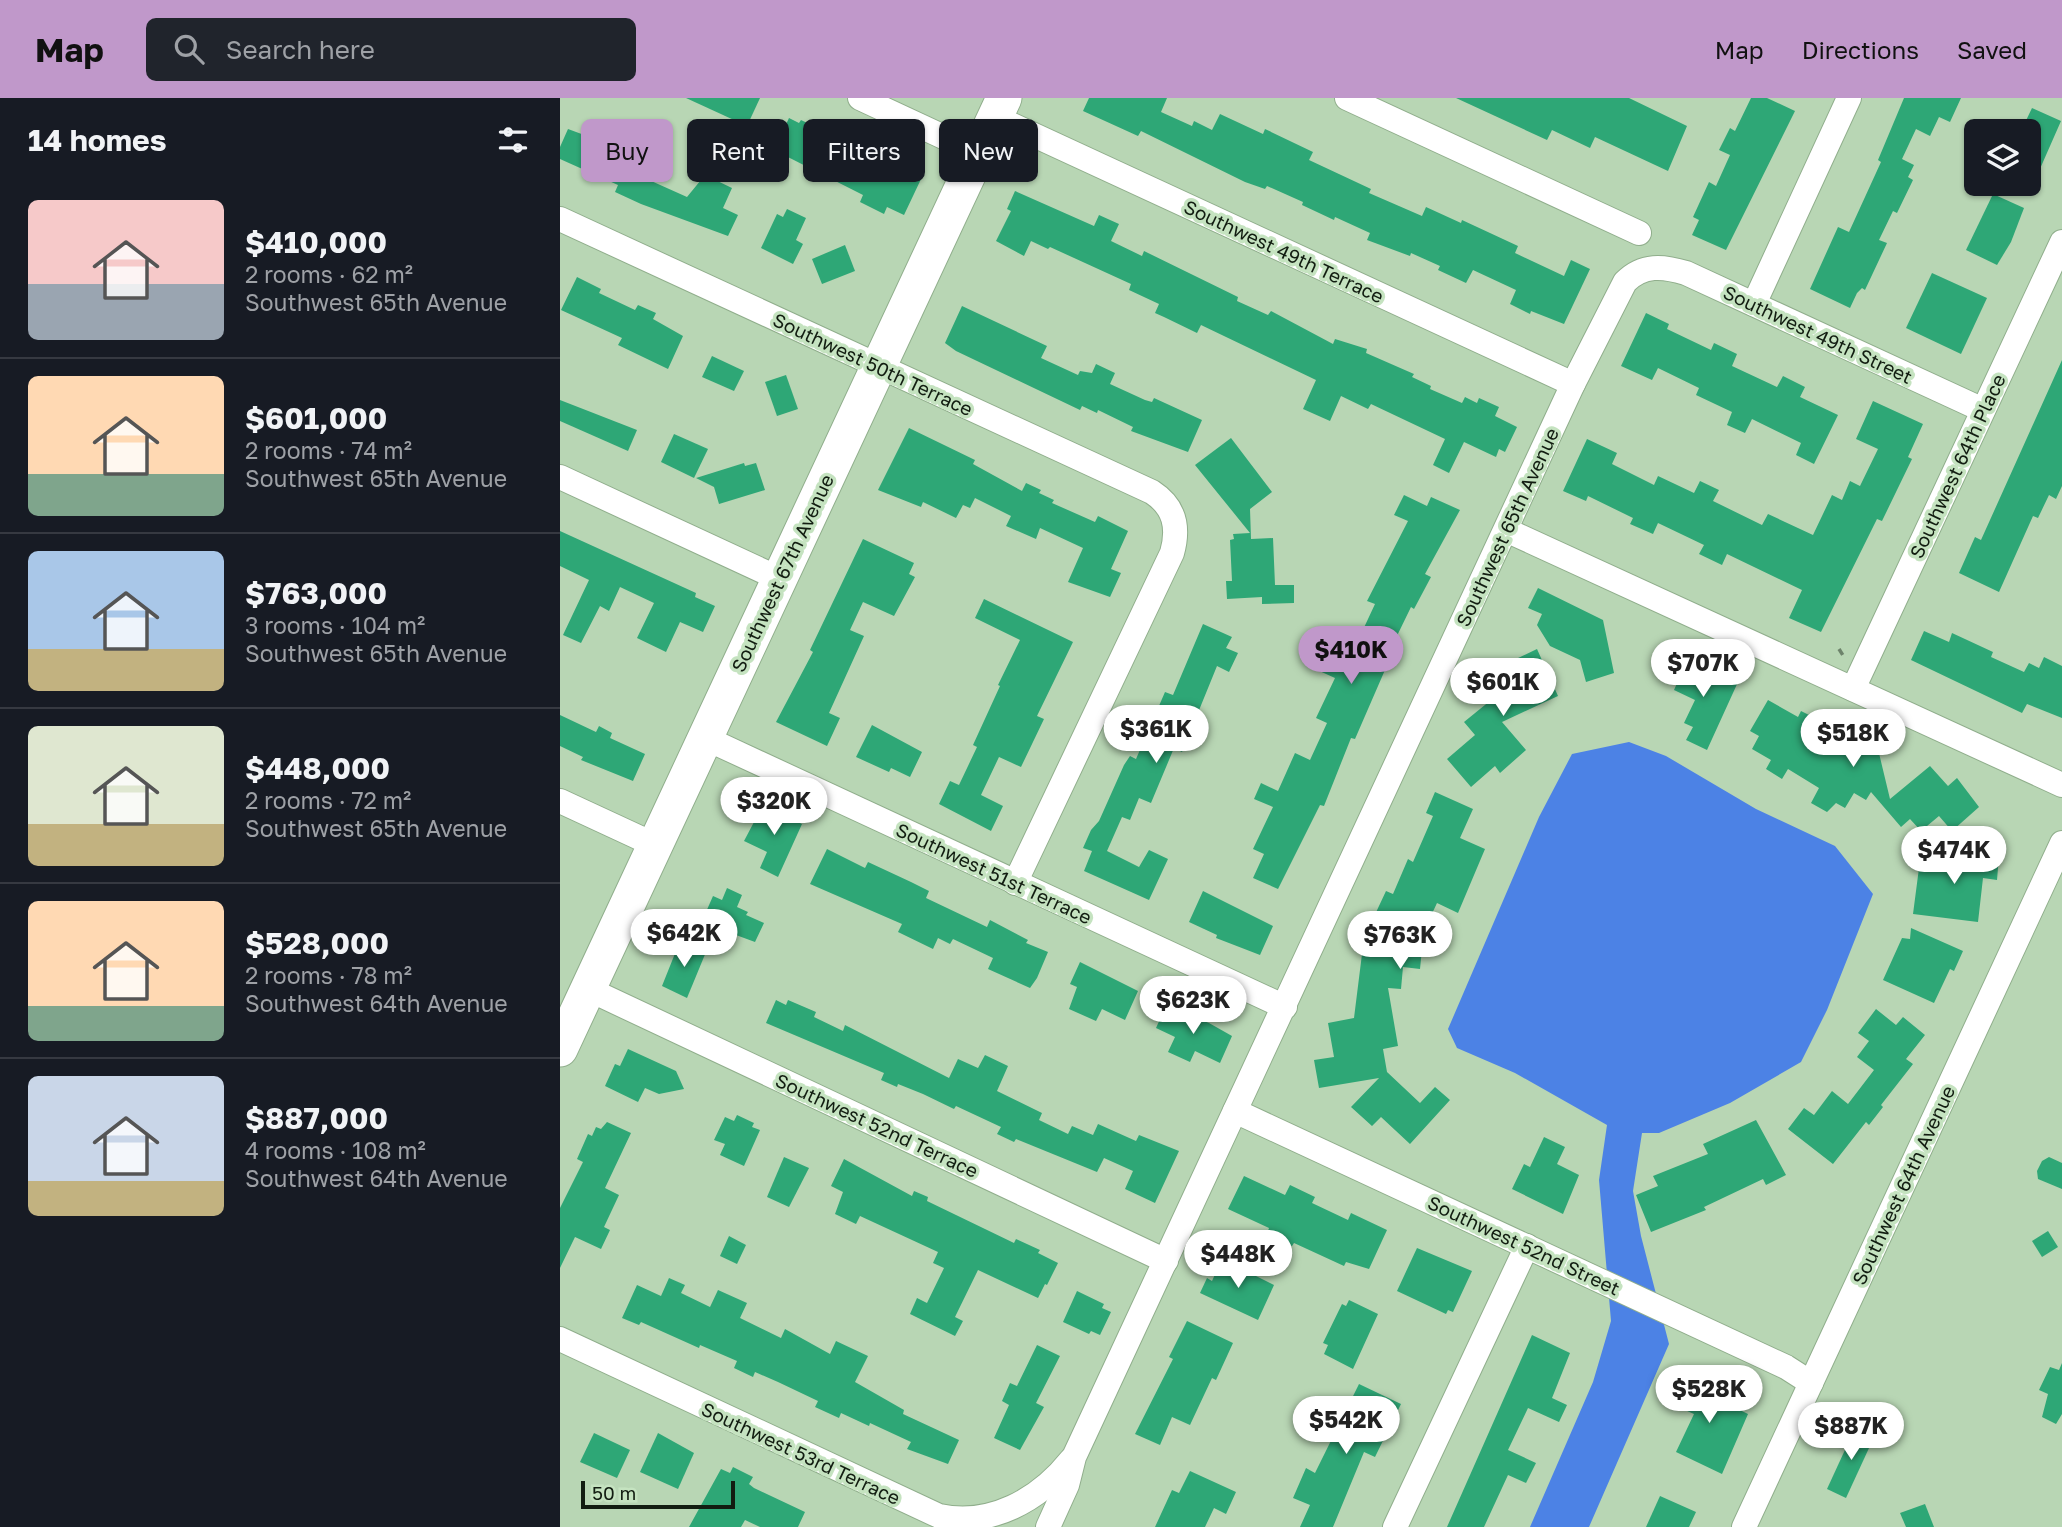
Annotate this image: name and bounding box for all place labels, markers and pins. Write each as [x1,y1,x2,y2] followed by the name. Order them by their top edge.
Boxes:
[1302,626,1400,686] pin: $410K
[1654,640,1752,699] pin: $707K
[1454,658,1552,718] pin: $601K
[1107,706,1205,765] pin: $361K
[1804,710,1902,769] pin: $518K
[725,778,823,837] pin: $320K
[1905,826,2003,886] pin: $474K
[635,910,733,969] pin: $642K
[1351,912,1449,971] pin: $763K
[1144,976,1242,1036] pin: $623K
[1189,1230,1287,1290] pin: $448K
[1660,1366,1758,1425] pin: $528K
[1297,1396,1395,1456] pin: $542K
[1802,1402,1900,1462] pin: $887K

